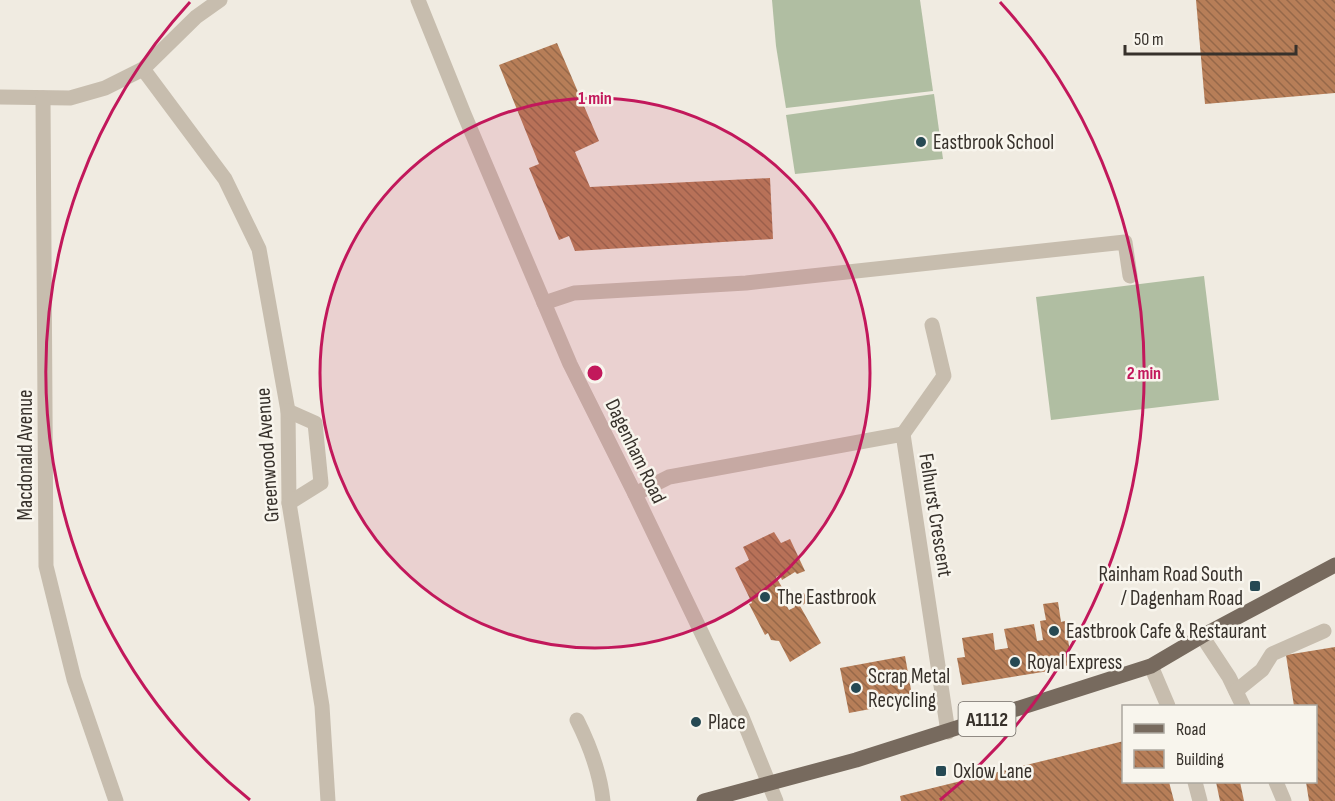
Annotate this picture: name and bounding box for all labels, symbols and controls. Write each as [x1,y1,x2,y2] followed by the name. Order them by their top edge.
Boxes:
[1125,18,1296,56] scale bar
[1134,29,1164,50] text: 50 m
[578,88,612,109] text: 1 min
[933,130,1054,155] place label: Eastbrook School
[914,135,928,149] marker: Eastbrook School
[585,363,605,383] centre of rings
[1127,363,1161,384] text: 2 min
[250,387,285,523] street label: Greenwood Avenue
[13,390,38,520] street label: Macdonald Avenue
[600,395,672,507] street label: Dagenham Road
[913,451,958,579] street label: Felhurst Crescent
[1098,562,1243,611] place label: Rainham Road South / Dagenham Road
[1248,579,1262,593] marker: Rainham Road South / Dagenham Road
[777,585,876,610] place label: The Eastbrook
[758,590,772,604] marker: The Eastbrook
[1066,619,1267,644] place label: Eastbrook Cafe & Restaurant
[1047,624,1061,638] marker: Eastbrook Cafe & Restaurant
[1027,650,1122,675] place label: Royal Express
[1008,655,1022,669] marker: Royal Express
[868,664,950,713] place label: Scrap Metal Recycling
[849,681,863,695] marker: Scrap Metal Recycling
[958,702,1016,736] road number: A1112
[1122,705,1317,783] legend
[708,710,746,735] place label: Place
[689,715,703,729] marker: Place
[1176,719,1206,740] text: Road
[1176,749,1224,770] text: Building
[953,759,1032,784] place label: Oxlow Lane
[934,764,948,778] marker: Oxlow Lane

